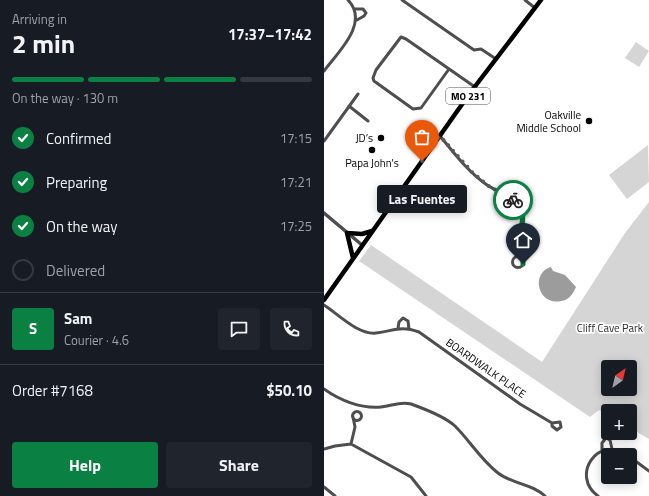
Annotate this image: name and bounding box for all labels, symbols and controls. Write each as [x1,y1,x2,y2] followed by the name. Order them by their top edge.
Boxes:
[12,9,67,29] text: Arriving in
[228,23,312,46] text: 17:37–17:42
[12,24,75,63] text: 2 min
[12,88,118,108] text: On the way · 130 m
[446,88,490,104] road number: MO 231
[516,107,581,136] place label: Oakville Middle School
[584,116,594,126] marker: Oakville Middle School
[405,120,439,161] pin
[411,126,433,148] icon: bag
[12,127,34,149] icon: check
[46,127,111,150] text: Confirmed
[280,128,312,148] text: 17:15
[355,130,373,146] place label: JD’s
[376,133,386,143] marker: JD’s
[367,145,377,155] marker: Papa John's
[345,155,399,171] place label: Papa John's
[12,171,34,193] icon: check
[46,171,107,194] text: Preparing
[280,172,312,192] text: 17:21
[493,180,533,220] courier
[377,185,467,213] callout: Las Fuentes
[388,189,456,209] text: Las Fuentes
[502,189,524,211] icon: bike
[12,215,34,237] icon: check
[46,215,118,238] text: On the way
[280,216,312,236] text: 17:25
[506,223,540,264] pin
[512,229,534,251] icon: home
[46,259,105,282] text: Delivered
[64,307,92,330] text: Sam
[218,308,260,350] button: chat
[270,308,312,350] button: phone
[29,317,37,340] text: S
[577,320,644,336] park label: Cliff Cave Park
[64,330,129,350] text: Courier · 4.6
[443,334,529,402] street label: BOARDWALK PLACE
[601,360,637,396] north arrow
[601,360,637,484] map controls
[12,379,93,402] text: Order #7168
[266,379,312,402] text: $50.10
[601,404,637,440] button: +
[12,442,158,488] button: Help
[166,442,312,488] button: Share
[601,448,637,484] button: −

